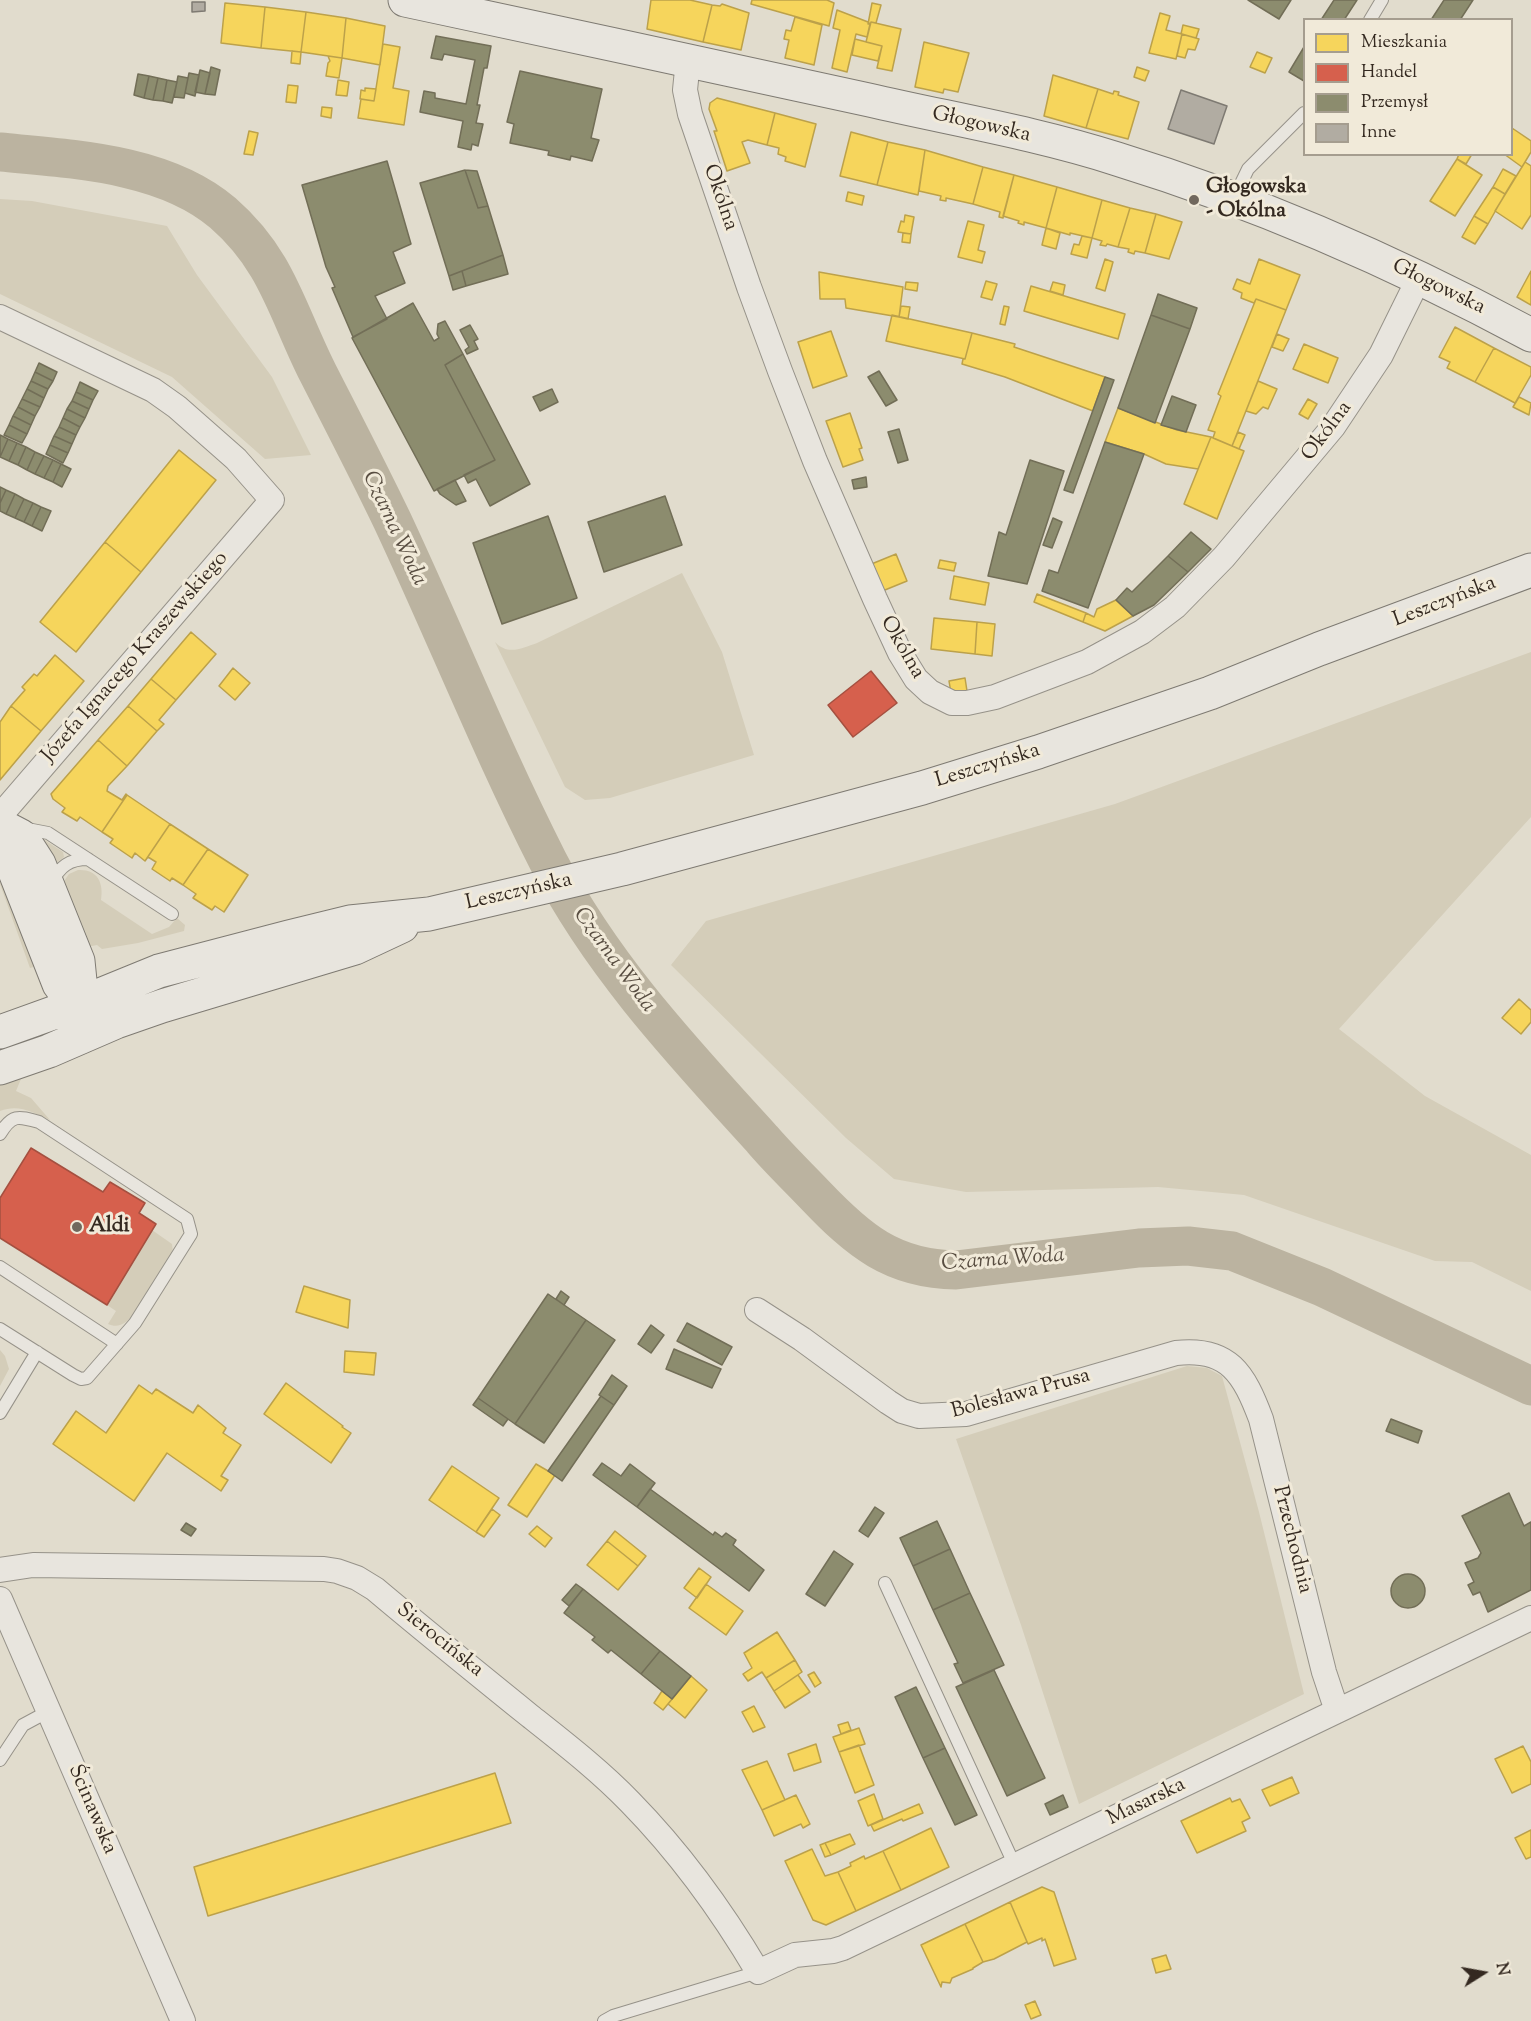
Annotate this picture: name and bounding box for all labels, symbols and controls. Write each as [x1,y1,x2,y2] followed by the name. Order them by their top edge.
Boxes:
[1303,18,1513,156] legend
[1361,30,1447,56] text: Mieszkania
[1361,60,1417,86] text: Handel
[1361,90,1428,116] text: Przemysł
[929,102,1033,150] street label: Głogowska
[1361,120,1396,146] text: Inne
[696,162,742,234] street label: Okólna
[1206,175,1306,225] place label: Głogowska - Okólna
[1187,193,1201,207] marker: Głogowska - Okólna
[1387,255,1489,321] street label: Głogowska
[1297,397,1359,467] street label: Okólna
[355,468,431,590] water label: Czarna Woda
[37,547,235,769] street label: Józefa Ignacego Kraszewskiego
[1390,572,1500,634] street label: Leszczyńska
[873,612,929,684] street label: Okólna
[933,739,1043,795] street label: Leszczyńska
[463,869,575,917] street label: Leszczyńska
[566,903,660,1019] water label: Czarna Woda
[89,1214,130,1240] place label: Aldi
[70,1220,84,1234] marker: Aldi
[941,1244,1065,1278] water label: Czarna Woda
[949,1364,1093,1426] street label: Bolesława Prusa
[1265,1484,1317,1596] street label: Przechodnia
[390,1598,488,1684] street label: Sierocińska
[61,1761,121,1859] street label: Ścinawska
[1104,1773,1190,1833] street label: Masarska
[1453,1943,1513,2003] north arrow
[1489,1961,1514,1978] text: N

